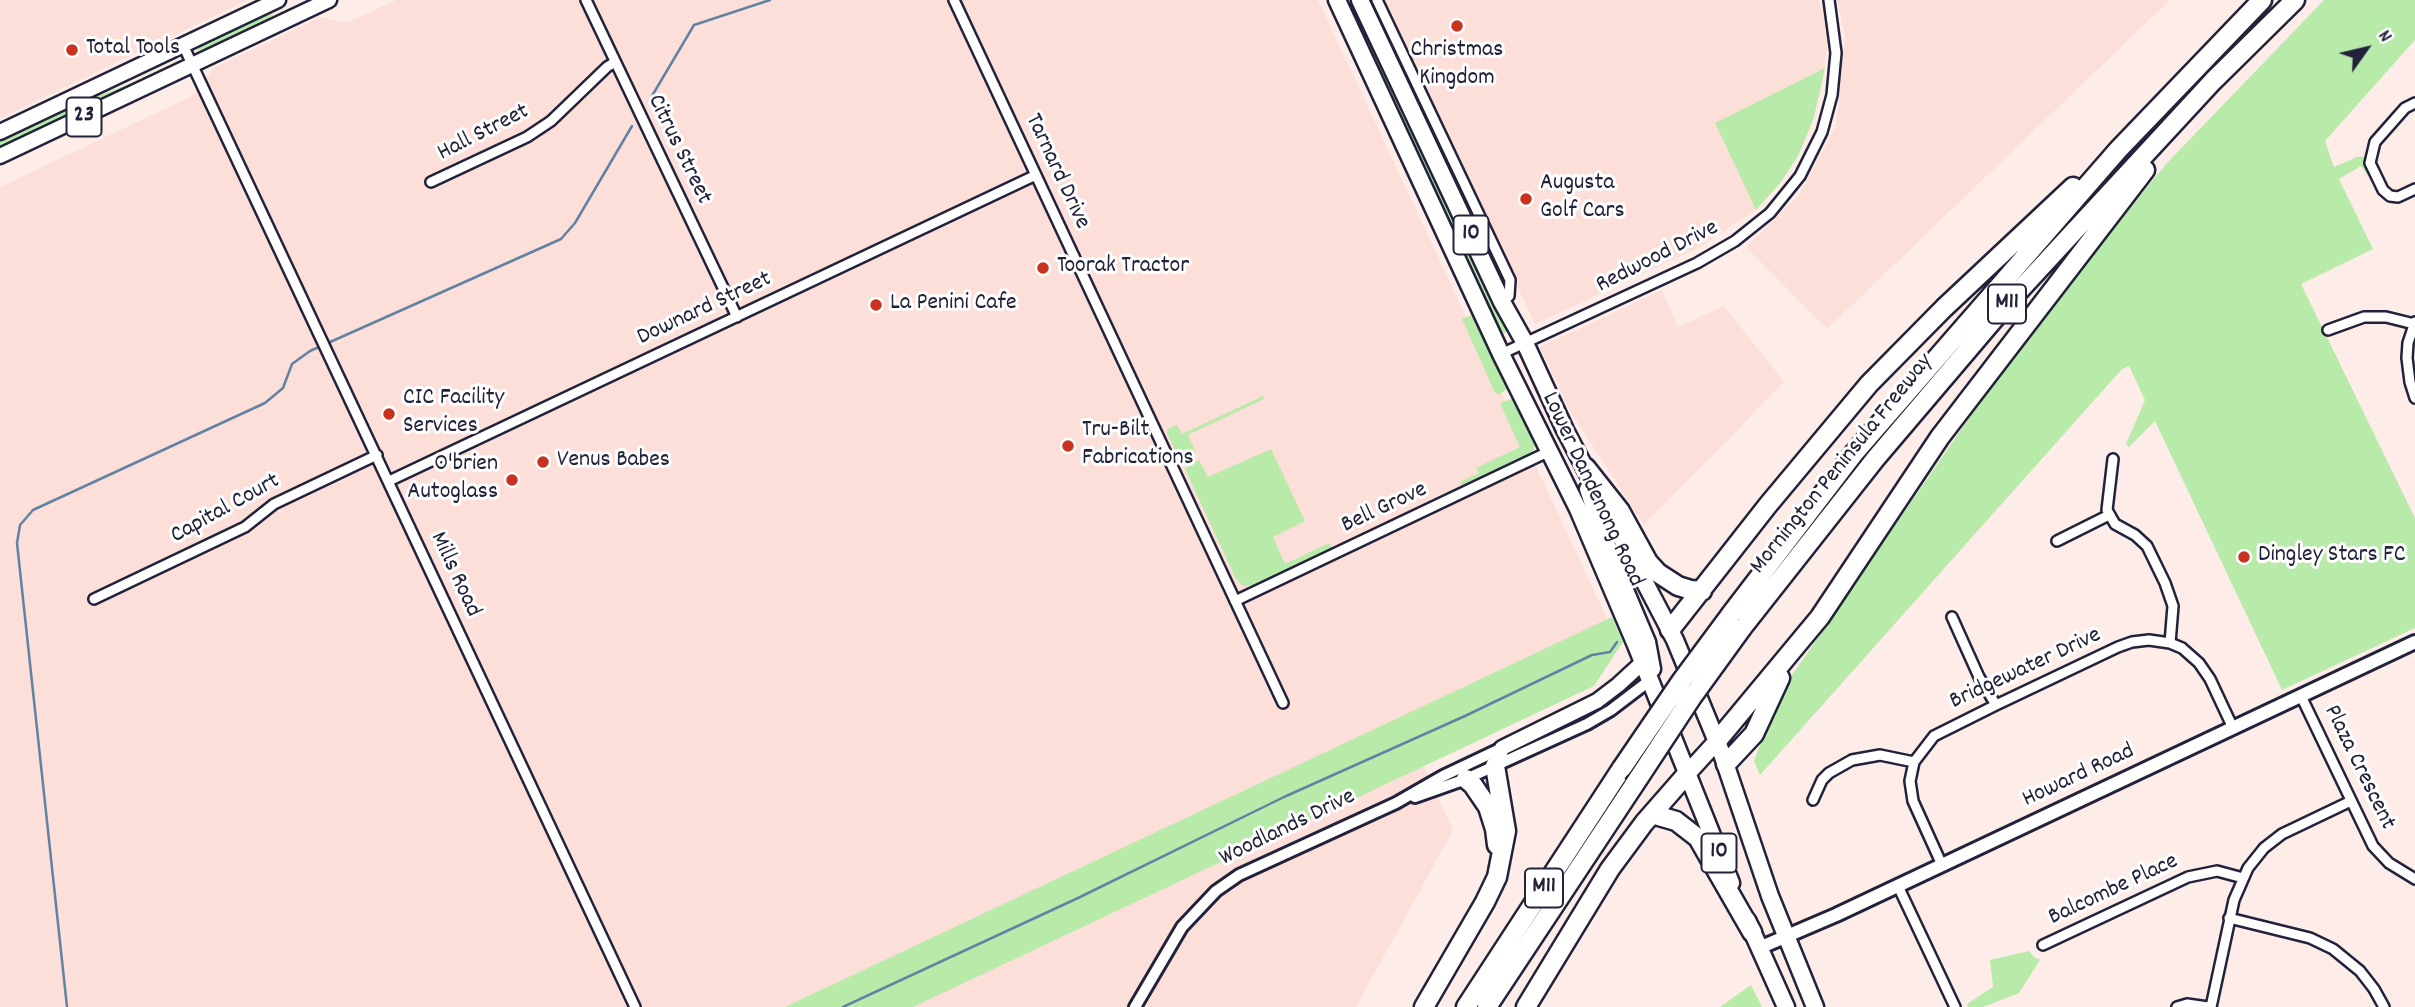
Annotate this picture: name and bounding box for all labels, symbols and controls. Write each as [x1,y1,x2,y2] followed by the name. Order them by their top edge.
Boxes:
[2331,14,2401,84] north arrow
[1449,18,1465,34] marker: Christmas Kingdom
[2370,26,2398,48] text: N
[86,36,180,64] place label: Total Tools
[1411,38,1503,94] place label: Christmas Kingdom
[64,42,80,58] marker: Total Tools
[639,91,717,209] street label: Citrus Street
[66,98,102,136] road number: 23
[433,99,535,169] street label: Hall Street
[1017,110,1095,234] street label: Tarnard Drive
[1540,171,1625,227] place label: Augusta Golf Cars
[1518,191,1534,207] marker: Augusta Golf Cars
[1592,215,1724,301] street label: Redwood Drive
[1454,216,1488,254] road number: 10
[1057,254,1189,282] place label: Toorak Tractor
[1035,260,1051,276] marker: Toorak Tractor
[633,266,777,354] street label: Downard Street
[1988,284,2026,324] road number: M11
[890,291,1017,319] place label: La Penini Cafe
[868,297,884,313] marker: La Penini Cafe
[1745,349,1941,581] street label: Mornington Peninsula Freeway
[403,386,504,442] place label: CIC Facility Services
[1533,388,1649,592] street label: Lower Dandenong Road
[381,406,397,422] marker: CIC Facility Services
[1082,418,1194,474] place label: Tru-Bilt Fabrications
[1060,438,1076,454] marker: Tru-Bilt Fabrications
[557,448,670,476] place label: Venus Babes
[407,452,498,508] place label: O'brien Autoglass
[535,454,551,470] marker: Venus Babes
[166,468,286,552] street label: Capital Court
[504,472,520,488] marker: O'brien Autoglass
[1338,477,1432,541] street label: Bell Grove
[422,528,486,622] street label: Mills Road
[2258,543,2406,571] place label: Dingley Stars FC
[2236,549,2252,565] marker: Dingley Stars FC
[1946,622,2106,718] street label: Bridgewater Drive
[2315,701,2401,835] street label: Plaza Crescent
[2018,739,2140,815] street label: Howard Road
[1215,784,1361,874] street label: Woodlands Drive
[1702,834,1736,873] road number: 10
[2045,848,2183,934] street label: Balcombe Place
[1525,868,1563,908] road number: M11

